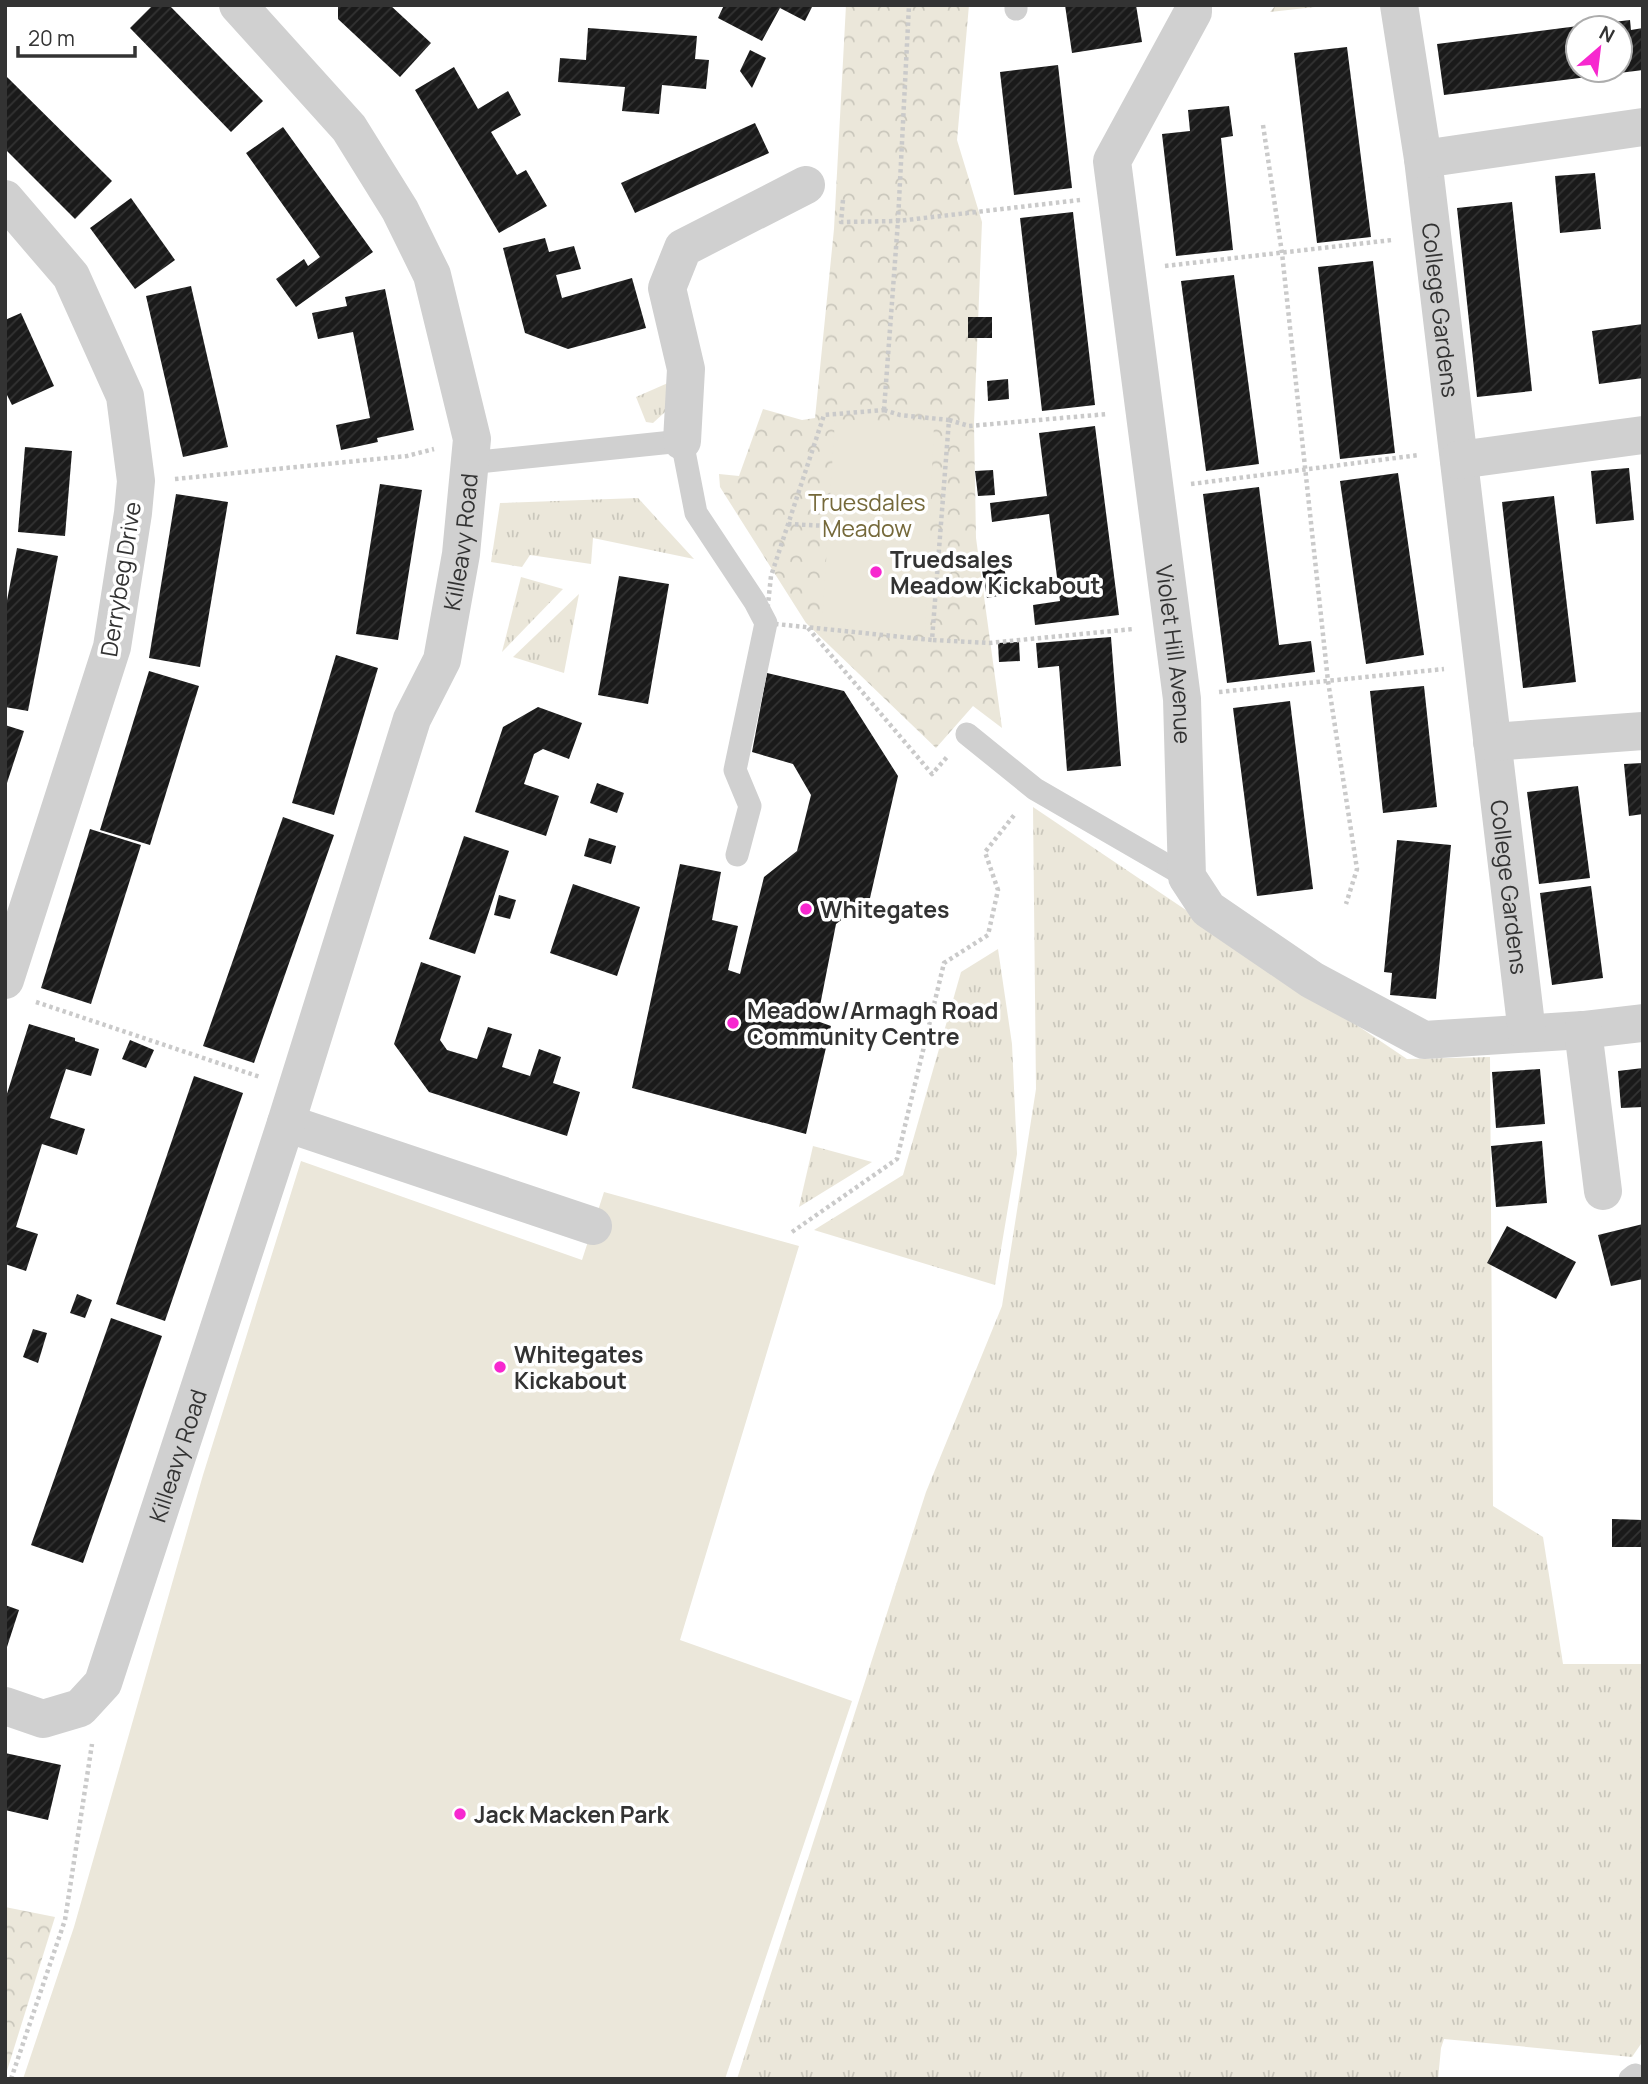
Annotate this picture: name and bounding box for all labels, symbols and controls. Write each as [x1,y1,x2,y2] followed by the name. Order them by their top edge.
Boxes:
[18,14,135,58] scale bar
[1564,14,1634,84] north arrow
[1595,19,1619,49] text: N
[28,24,75,52] text: 20 m
[1415,221,1467,399] street label: College Gardens
[435,472,485,613] street label: Killeavy Road
[808,486,926,544] park label: Truesdales Meadow
[92,499,148,659] street label: Derrybeg Drive
[890,543,1100,601] place label: Truedsales Meadow Kickabout
[1149,563,1199,744] street label: Violet Hill Avenue
[868,564,884,580] marker: Truedsales Meadow Kickabout
[1483,798,1536,976] street label: College Gardens
[820,893,950,925] place label: Whitegates
[798,901,814,917] marker: Whitegates
[747,994,998,1052] place label: Meadow/Armagh Road Community Centre
[725,1015,741,1031] marker: Meadow/Armagh Road Community Centre
[514,1338,644,1396] place label: Whitegates Kickabout
[492,1359,508,1375] marker: Whitegates Kickabout
[141,1385,214,1526] street label: Killeavy Road
[474,1798,670,1830] place label: Jack Macken Park
[452,1806,468,1822] marker: Jack Macken Park

